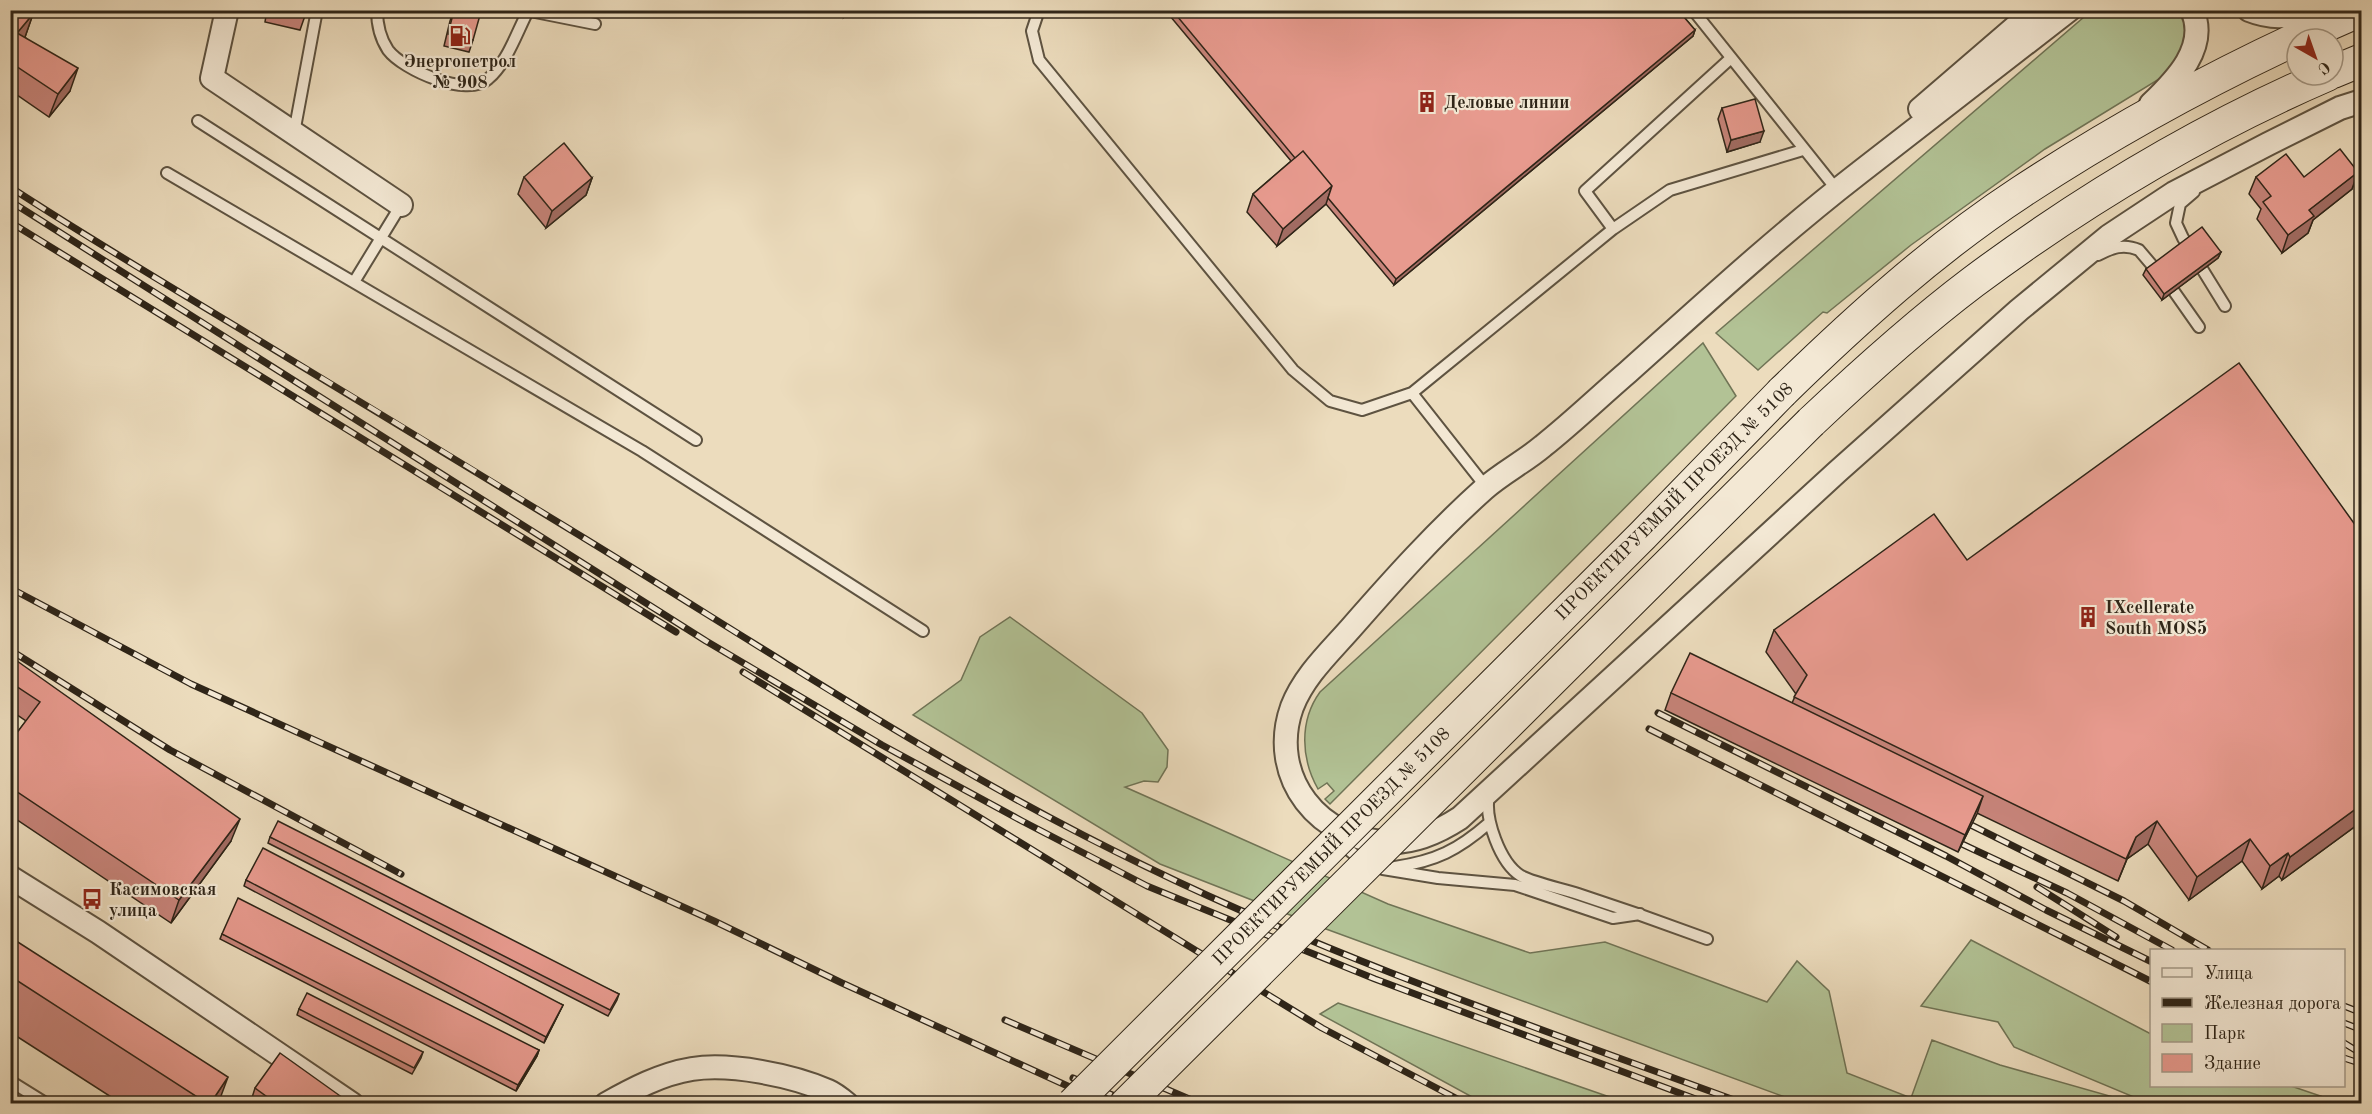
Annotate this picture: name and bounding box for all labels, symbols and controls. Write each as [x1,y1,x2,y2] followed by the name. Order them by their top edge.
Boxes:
[448,24,472,48] fuel station icon: Энергопетрол № 908
[2285,27,2345,87] north arrow
[404,53,516,92] place label: Энергопетрол № 908
[2314,57,2333,76] text: С
[1415,90,1439,114] building icon: Деловые линии
[1444,94,1570,112] place label: Деловые линии
[1550,377,1797,624] street label: ПРОЕКТИРУЕМЫЙ ПРОЕЗД № 5108
[2105,599,2207,638] place label: IXcellerate South MOS5
[2076,605,2100,629] building icon: IXcellerate South MOS5
[1207,722,1454,969] street label: ПРОЕКТИРУЕМЫЙ ПРОЕЗД № 5108
[109,881,216,920] place label: Касимовская улица
[80,887,104,911] bus stop icon: Касимовская улица
[2150,949,2345,1087] legend
[2204,965,2253,983] text: Улица
[2204,995,2341,1013] text: Железная дорога
[2204,1025,2245,1043] text: Парк
[2204,1055,2261,1073] text: Здание

